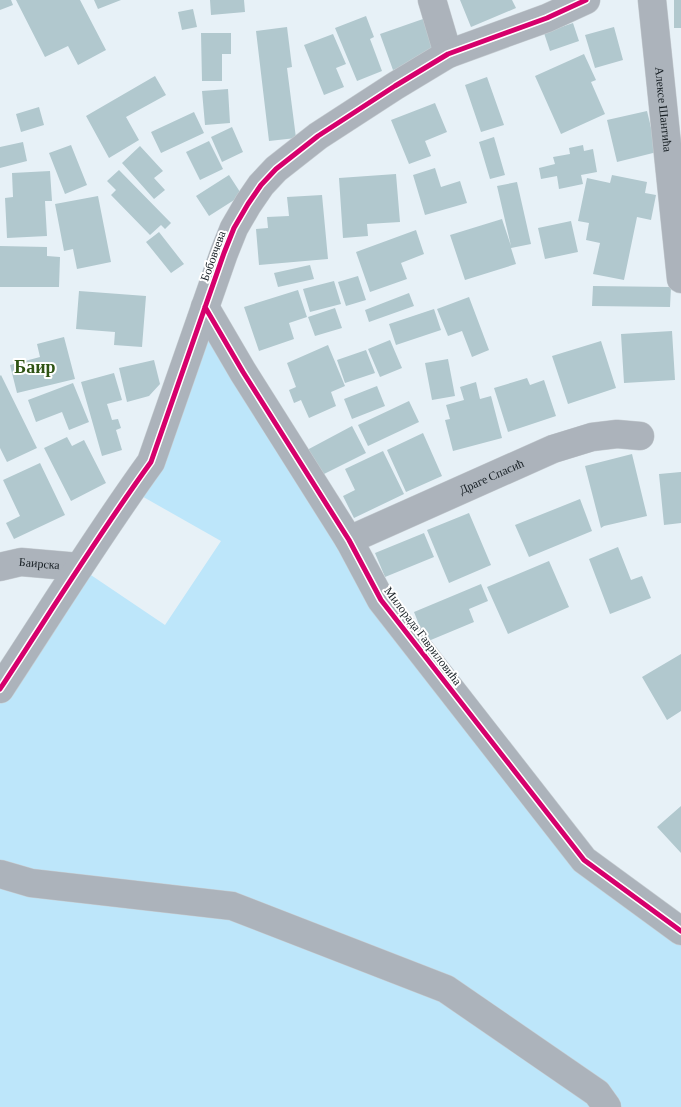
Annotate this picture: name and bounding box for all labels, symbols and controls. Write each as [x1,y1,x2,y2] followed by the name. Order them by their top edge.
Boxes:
[652,66,675,153] street label: Алексе Шантића
[197,228,229,283] street label: Бобовчева
[14,357,56,377] district label: Баир
[457,456,526,497] street label: Драге Спасић
[18,555,61,572] street label: Баирска
[381,584,465,688] street label: Милорада Гавриловића

